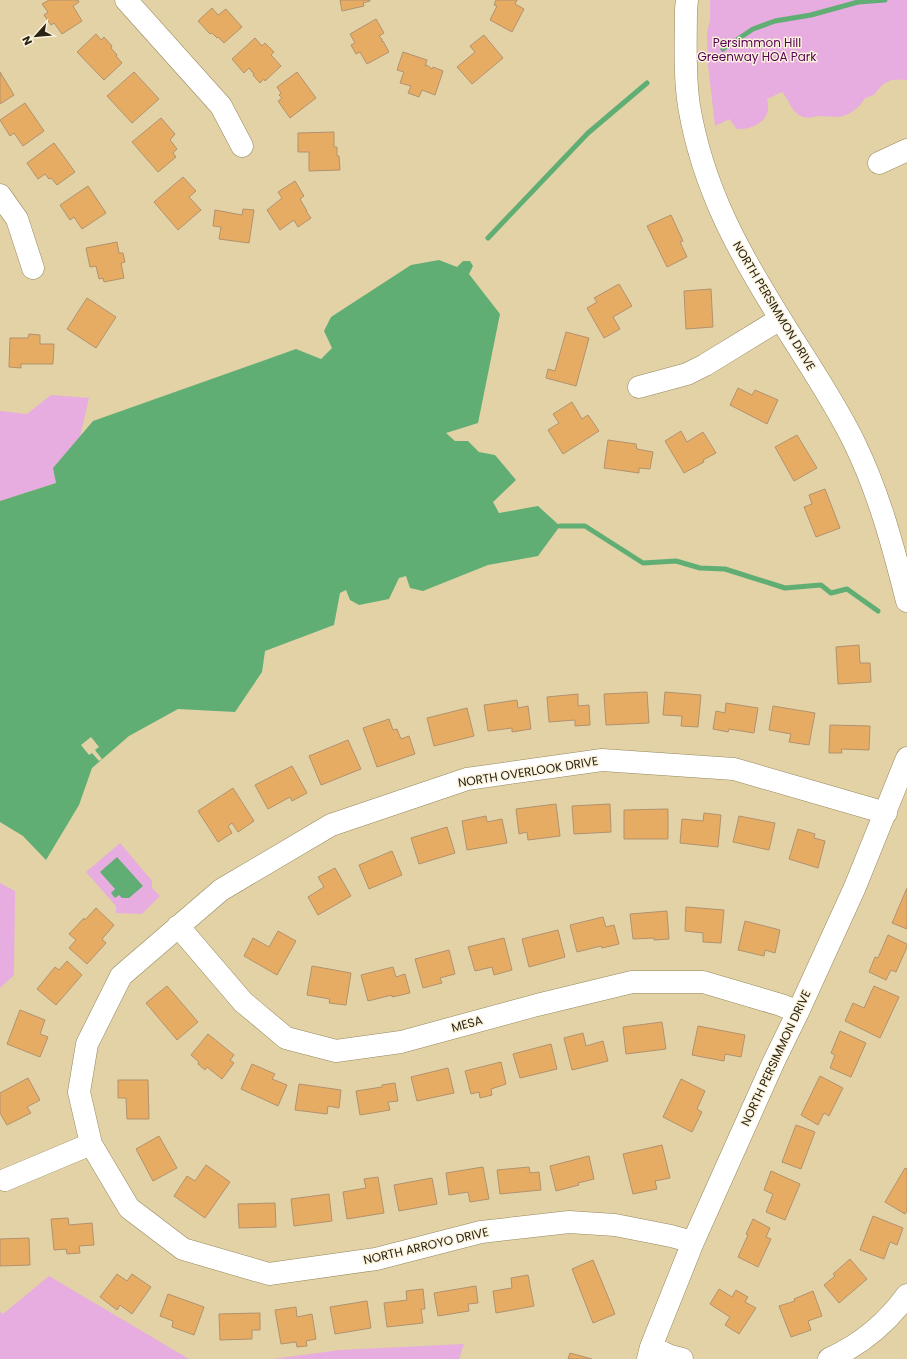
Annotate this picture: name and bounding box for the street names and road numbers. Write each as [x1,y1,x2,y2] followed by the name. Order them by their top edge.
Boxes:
[729,238,820,374] street label: NORTH PERSIMMON DRIVE
[457,752,599,791] street label: NORTH OVERLOOK DRIVE
[737,987,815,1129] street label: NORTH PERSIMMON DRIVE
[449,1011,484,1036] street label: MESA
[362,1223,490,1268] street label: NORTH ARROYO DRIVE

